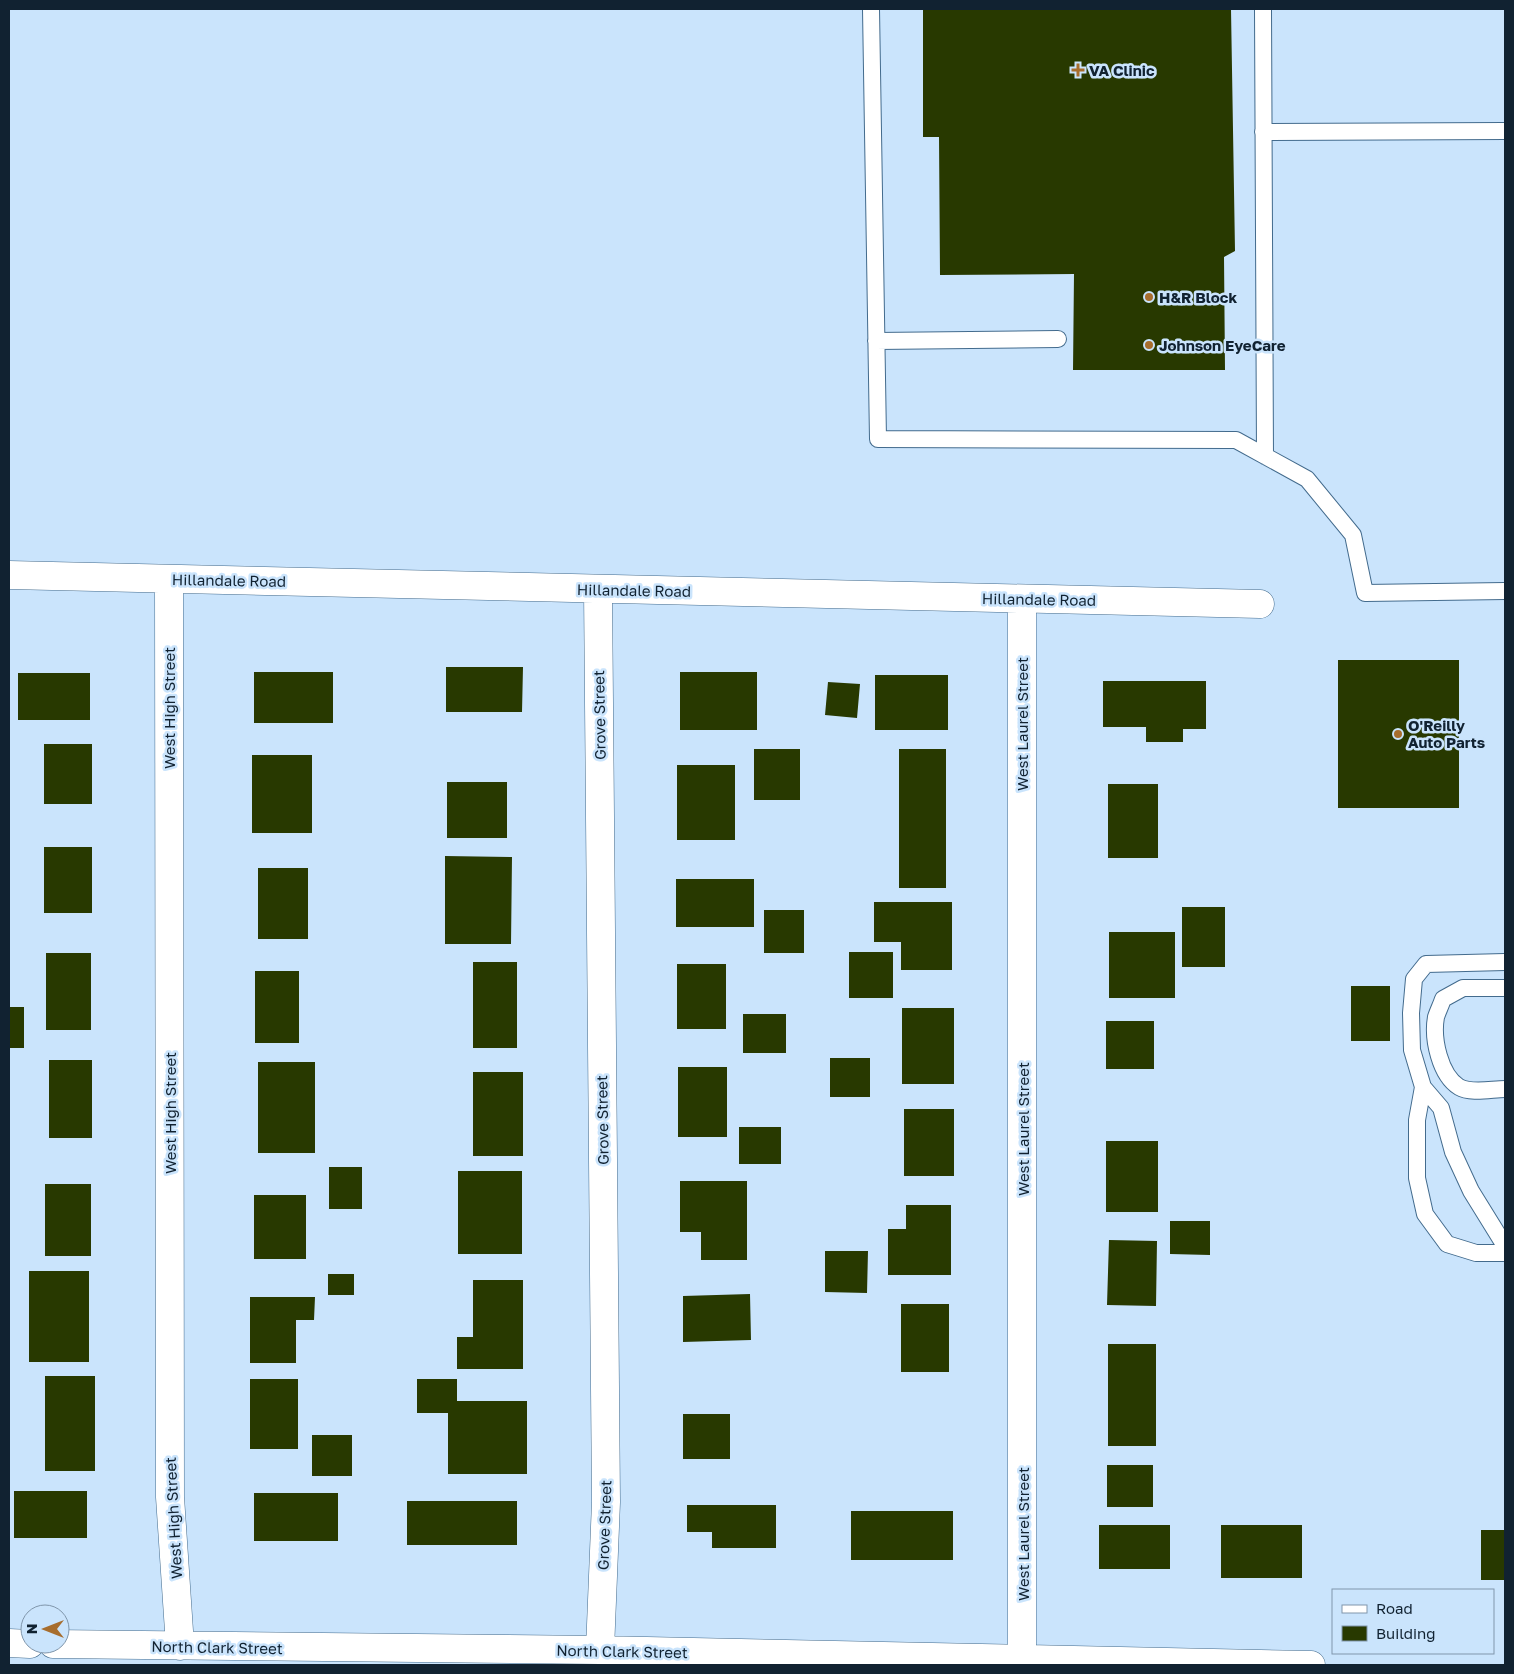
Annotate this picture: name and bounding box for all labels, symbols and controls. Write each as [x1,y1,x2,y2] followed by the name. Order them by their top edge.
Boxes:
[1089,61,1155,79] place label: VA Clinic
[1071,63,1085,77] marker: VA Clinic
[1159,288,1237,306] place label: H&R Block
[1143,291,1155,303] marker: H&R Block
[1159,336,1286,354] place label: Johnson EyeCare
[1143,339,1155,351] marker: Johnson EyeCare
[172,570,286,590] street label: Hillandale Road
[577,580,691,600] street label: Hillandale Road
[982,589,1096,609] street label: Hillandale Road
[160,647,178,769] street label: West High Street
[1013,657,1031,791] street label: West Laurel Street
[589,670,609,760] street label: Grove Street
[1408,716,1485,751] place label: O'Reilly Auto Parts
[1392,728,1404,740] marker: O'Reilly Auto Parts
[161,1052,179,1174] street label: West High Street
[1014,1062,1032,1196] street label: West Laurel Street
[592,1075,612,1165] street label: Grove Street
[161,1456,185,1580] street label: West High Street
[1014,1467,1032,1601] street label: West Laurel Street
[593,1480,615,1570] street label: Grove Street
[1332,1589,1494,1654] legend
[1376,1599,1413,1617] text: Road
[20,1604,70,1654] north arrow
[23,1624,40,1634] text: N
[1376,1624,1436,1642] text: Building
[151,1637,283,1657] street label: North Clark Street
[556,1641,688,1661] street label: North Clark Street

